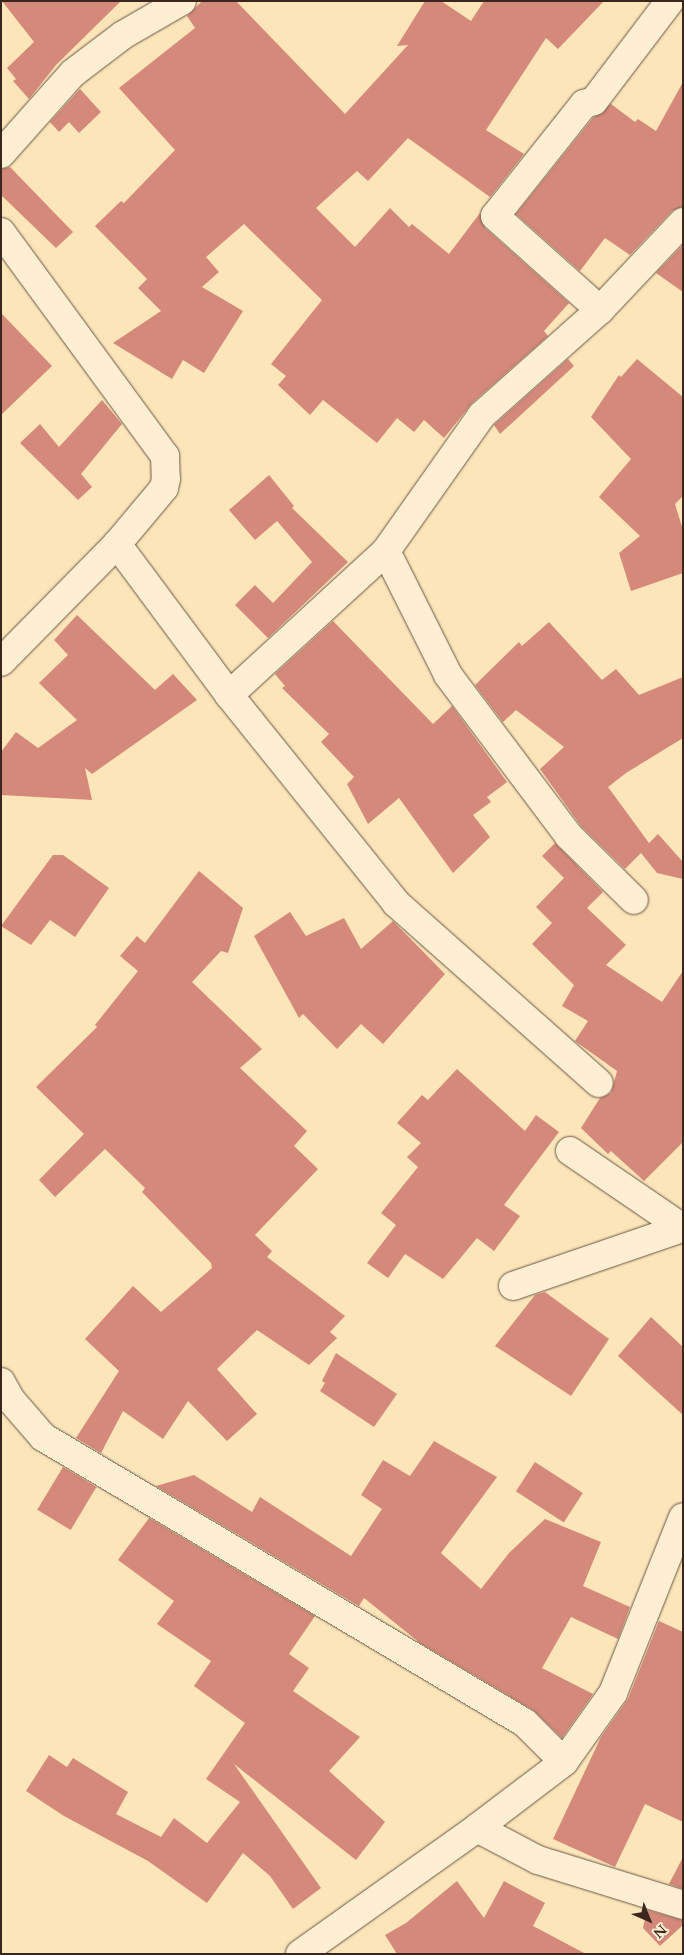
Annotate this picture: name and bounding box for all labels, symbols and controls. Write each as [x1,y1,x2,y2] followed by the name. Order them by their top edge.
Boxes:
[624,1895,674,1945] north arrow
[649,1920,671,1942] text: N

